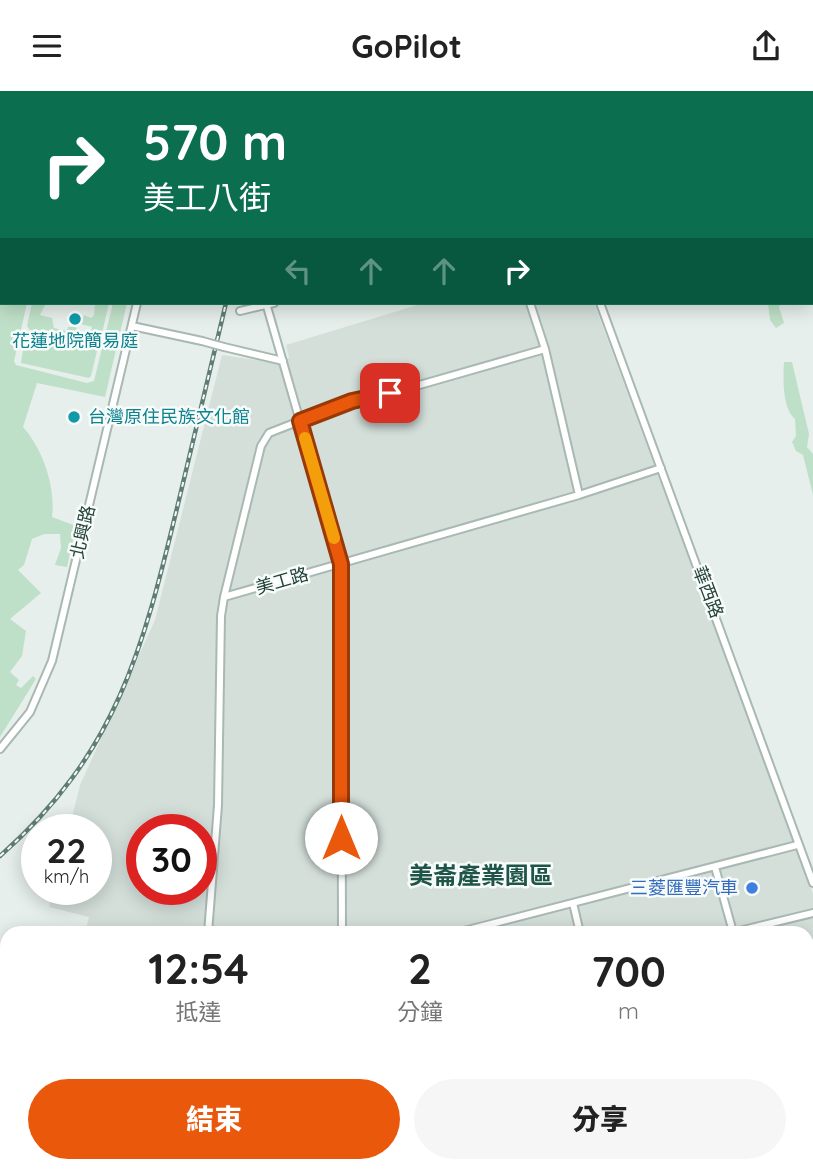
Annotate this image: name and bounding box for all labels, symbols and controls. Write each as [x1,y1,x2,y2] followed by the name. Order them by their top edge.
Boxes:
[351,26,462,66] text: GoPilot
[28,27,66,65] icon: menu
[747,27,785,65] icon: share
[143,111,287,172] text: 570 m
[28,119,119,210] icon: right
[143,177,271,217] text: 美工八街
[279,252,317,290] icon: left
[352,252,390,290] icon: ahead
[425,252,463,290] icon: ahead
[498,252,536,290] icon: right
[67,311,83,327] marker: 花蓮地院簡易庭
[12,329,138,352] place label: 花蓮地院簡易庭
[360,363,420,423] pin
[371,374,409,412] icon: arrive
[88,405,250,428] place label: 台灣原住民族文化館
[66,409,82,425] marker: 台灣原住民族文化館
[65,503,100,561] street label: 北興路
[253,562,311,599] street label: 美工路
[688,562,729,621] street label: 華西路
[304,801,378,875] position arrow
[126,814,217,905] speed limit sign: 30
[47,828,86,872] text: 22
[409,860,553,890] district label: 美崙產業園區
[44,865,89,888] text: km/h
[630,876,738,899] place label: 三菱匯豐汽車
[744,880,760,896] marker: 三菱匯豐汽車
[148,942,249,995] text: 12:54
[408,942,432,995] text: 2
[591,945,666,998] text: 700
[618,996,639,1025] text: m
[175,997,221,1026] text: 抵達
[397,997,443,1026] text: 分鐘
[28,1079,400,1159] button: 結束
[414,1079,786,1159] button: 分享

